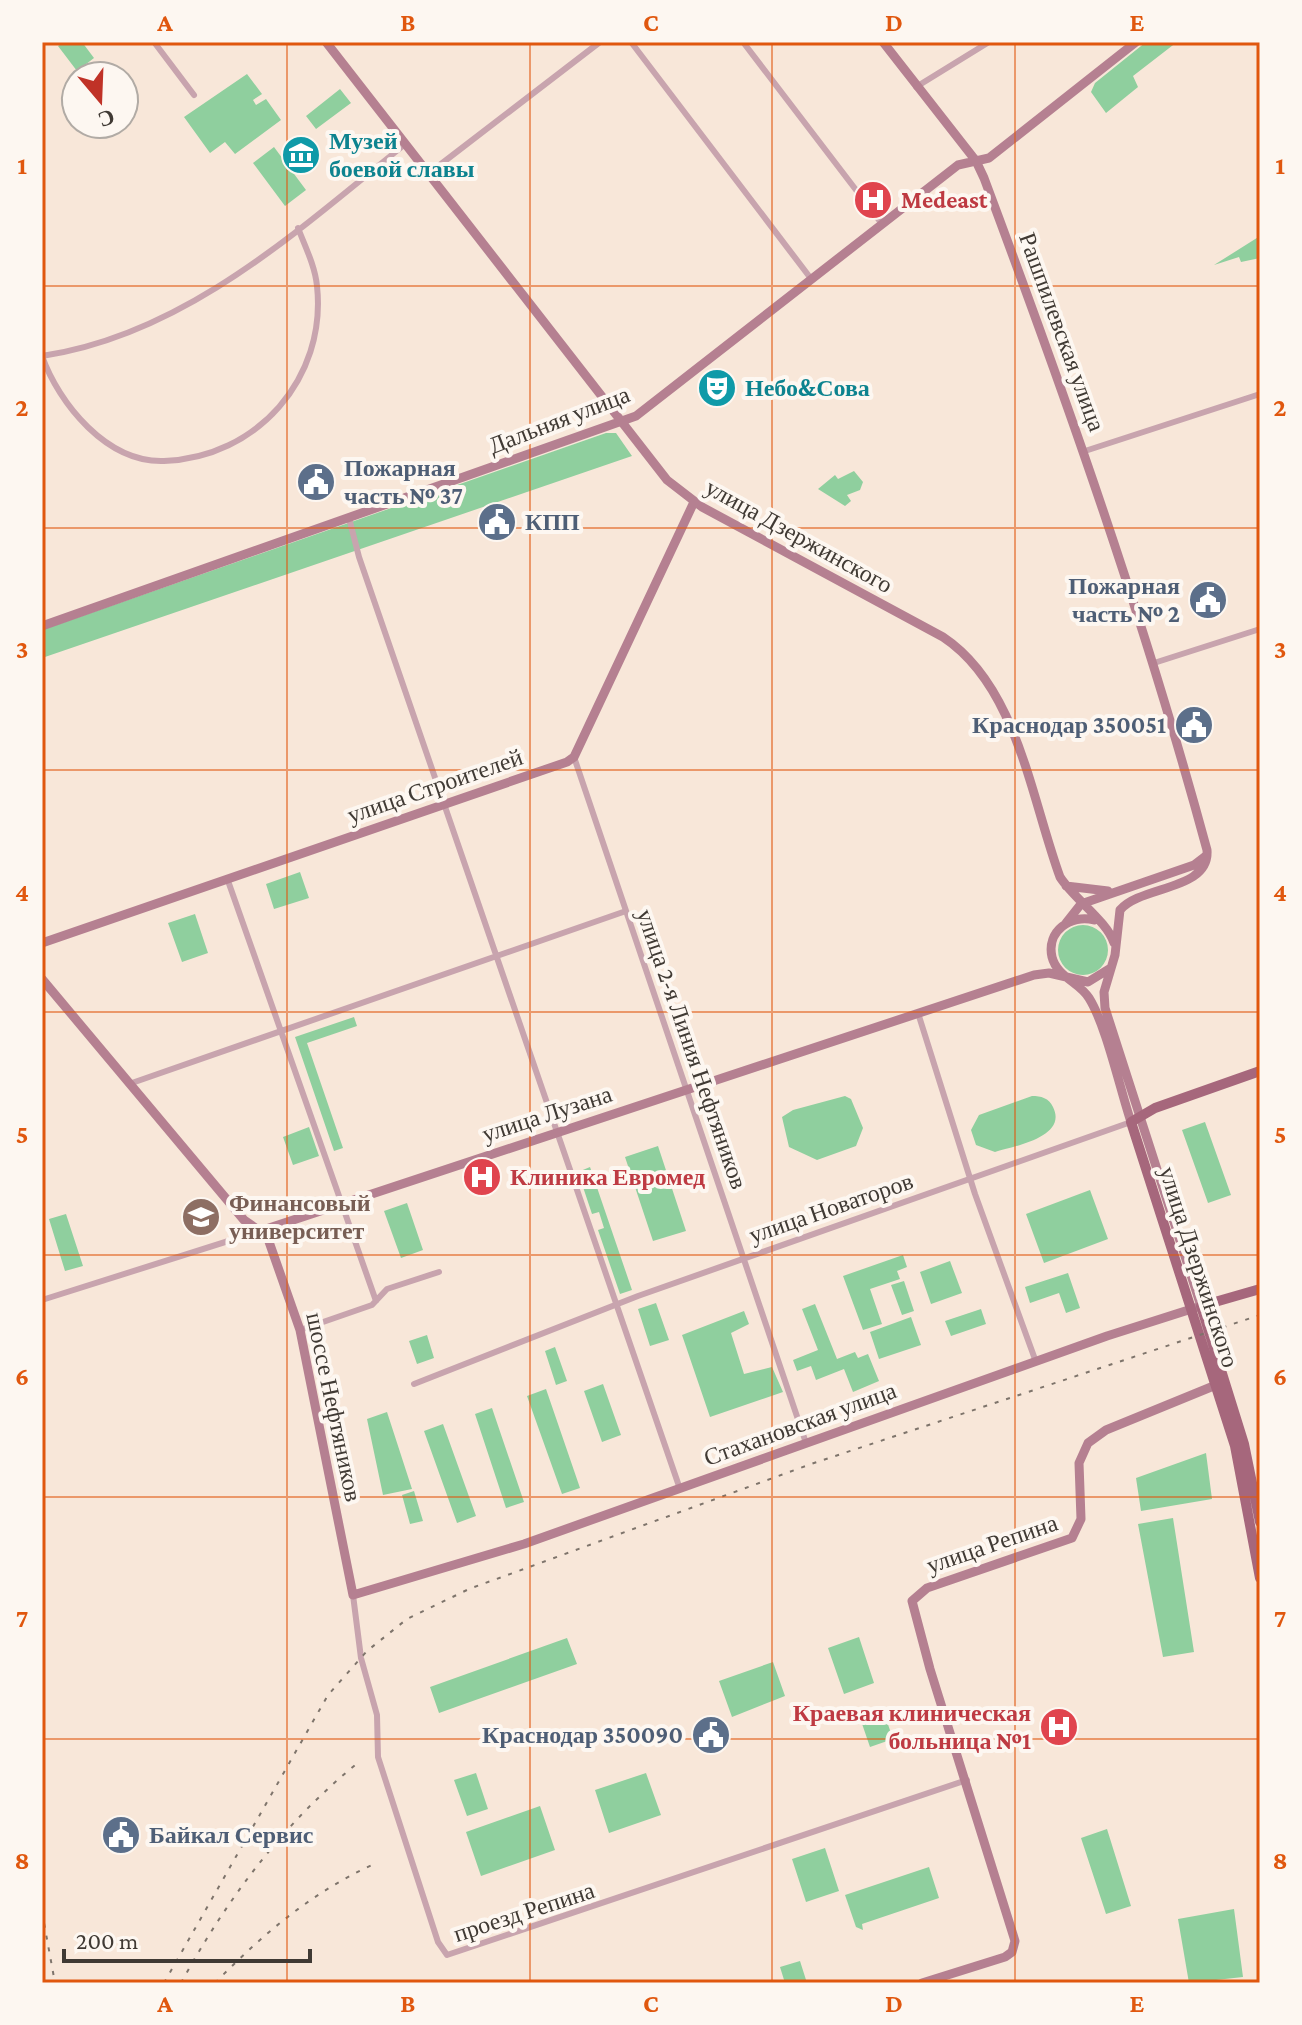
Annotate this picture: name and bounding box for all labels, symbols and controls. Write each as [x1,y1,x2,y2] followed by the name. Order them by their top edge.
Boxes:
[156,8,173,37] text: A
[400,8,416,37] text: B
[643,8,659,37] text: C
[885,8,903,37] text: D
[1130,8,1145,37] text: E
[60,60,140,140] north arrow
[95,104,118,133] text: С
[329,127,475,182] place label: Музей боевой славы
[280,134,322,176] museum icon: Музей боевой славы
[17,151,27,180] text: 1
[1275,151,1285,180] text: 1
[852,179,894,221] hospital icon: Medeast
[901,186,988,213] place label: Medeast
[1014,229,1111,435] street label: Рашпилевская улица
[696,367,738,409] theatre icon: Небо&Сова
[745,374,870,401] place label: Небо&Сова
[485,380,633,459] street label: Дальняя улица
[15,393,29,422] text: 2
[1273,393,1287,422] text: 2
[344,454,463,509] place label: Пожарная часть № 37
[295,461,337,503] public building icon: Пожарная часть № 37
[701,473,897,598] street label: улица Дзержинского
[476,501,518,543] public building icon: КПП
[525,508,580,535] place label: КПП
[1068,572,1180,627] place label: Пожарная часть № 2
[1187,579,1229,621] public building icon: Пожарная часть № 2
[16,635,28,664] text: 3
[1274,635,1286,664] text: 3
[1173,704,1215,746] public building icon: Краснодар 350051
[972,711,1166,738] place label: Краснодар 350051
[344,743,526,828] street label: улица Строителей
[15,878,29,907] text: 4
[1273,878,1287,907] text: 4
[632,905,753,1192] street label: улица 2-я Линия Нефтяников
[478,1080,616,1147] street label: улица Лузана
[16,1120,28,1149] text: 5
[1274,1120,1286,1149] text: 5
[461,1156,503,1198] hospital icon: Клиника Евромед
[510,1163,705,1190] place label: Клиника Евромед
[1154,1163,1245,1371] street label: улица Дзержинского
[745,1167,916,1248] street label: улица Новаторов
[229,1189,371,1244] place label: Финансовый университет
[180,1196,222,1238] school or university icon: Финансовый университет
[301,1310,368,1504] street label: шоссе Нефтяников
[15,1362,29,1391] text: 6
[1273,1362,1287,1391] text: 6
[700,1376,900,1471] street label: Стахановская улица
[923,1508,1061,1579] street label: улица Репина
[16,1604,28,1633] text: 7
[1274,1604,1286,1633] text: 7
[793,1699,1031,1754] place label: Краевая клиническая больница №1
[1038,1706,1080,1748] hospital icon: Краевая клиническая больница №1
[690,1714,732,1756] public building icon: Краснодар 350090
[482,1721,683,1748] place label: Краснодар 350090
[100,1814,142,1856] public building icon: Байкал Сервис
[149,1821,314,1848] place label: Байкал Сервис
[14,1846,30,1875] text: 8
[1272,1846,1288,1875] text: 8
[450,1876,598,1947] street label: проезд Репина
[64,1913,310,1963] scale bar
[76,1927,138,1954] text: 200 m
[156,1989,173,2018] text: A
[400,1989,416,2018] text: B
[643,1989,659,2018] text: C
[885,1989,903,2018] text: D
[1130,1989,1145,2018] text: E

